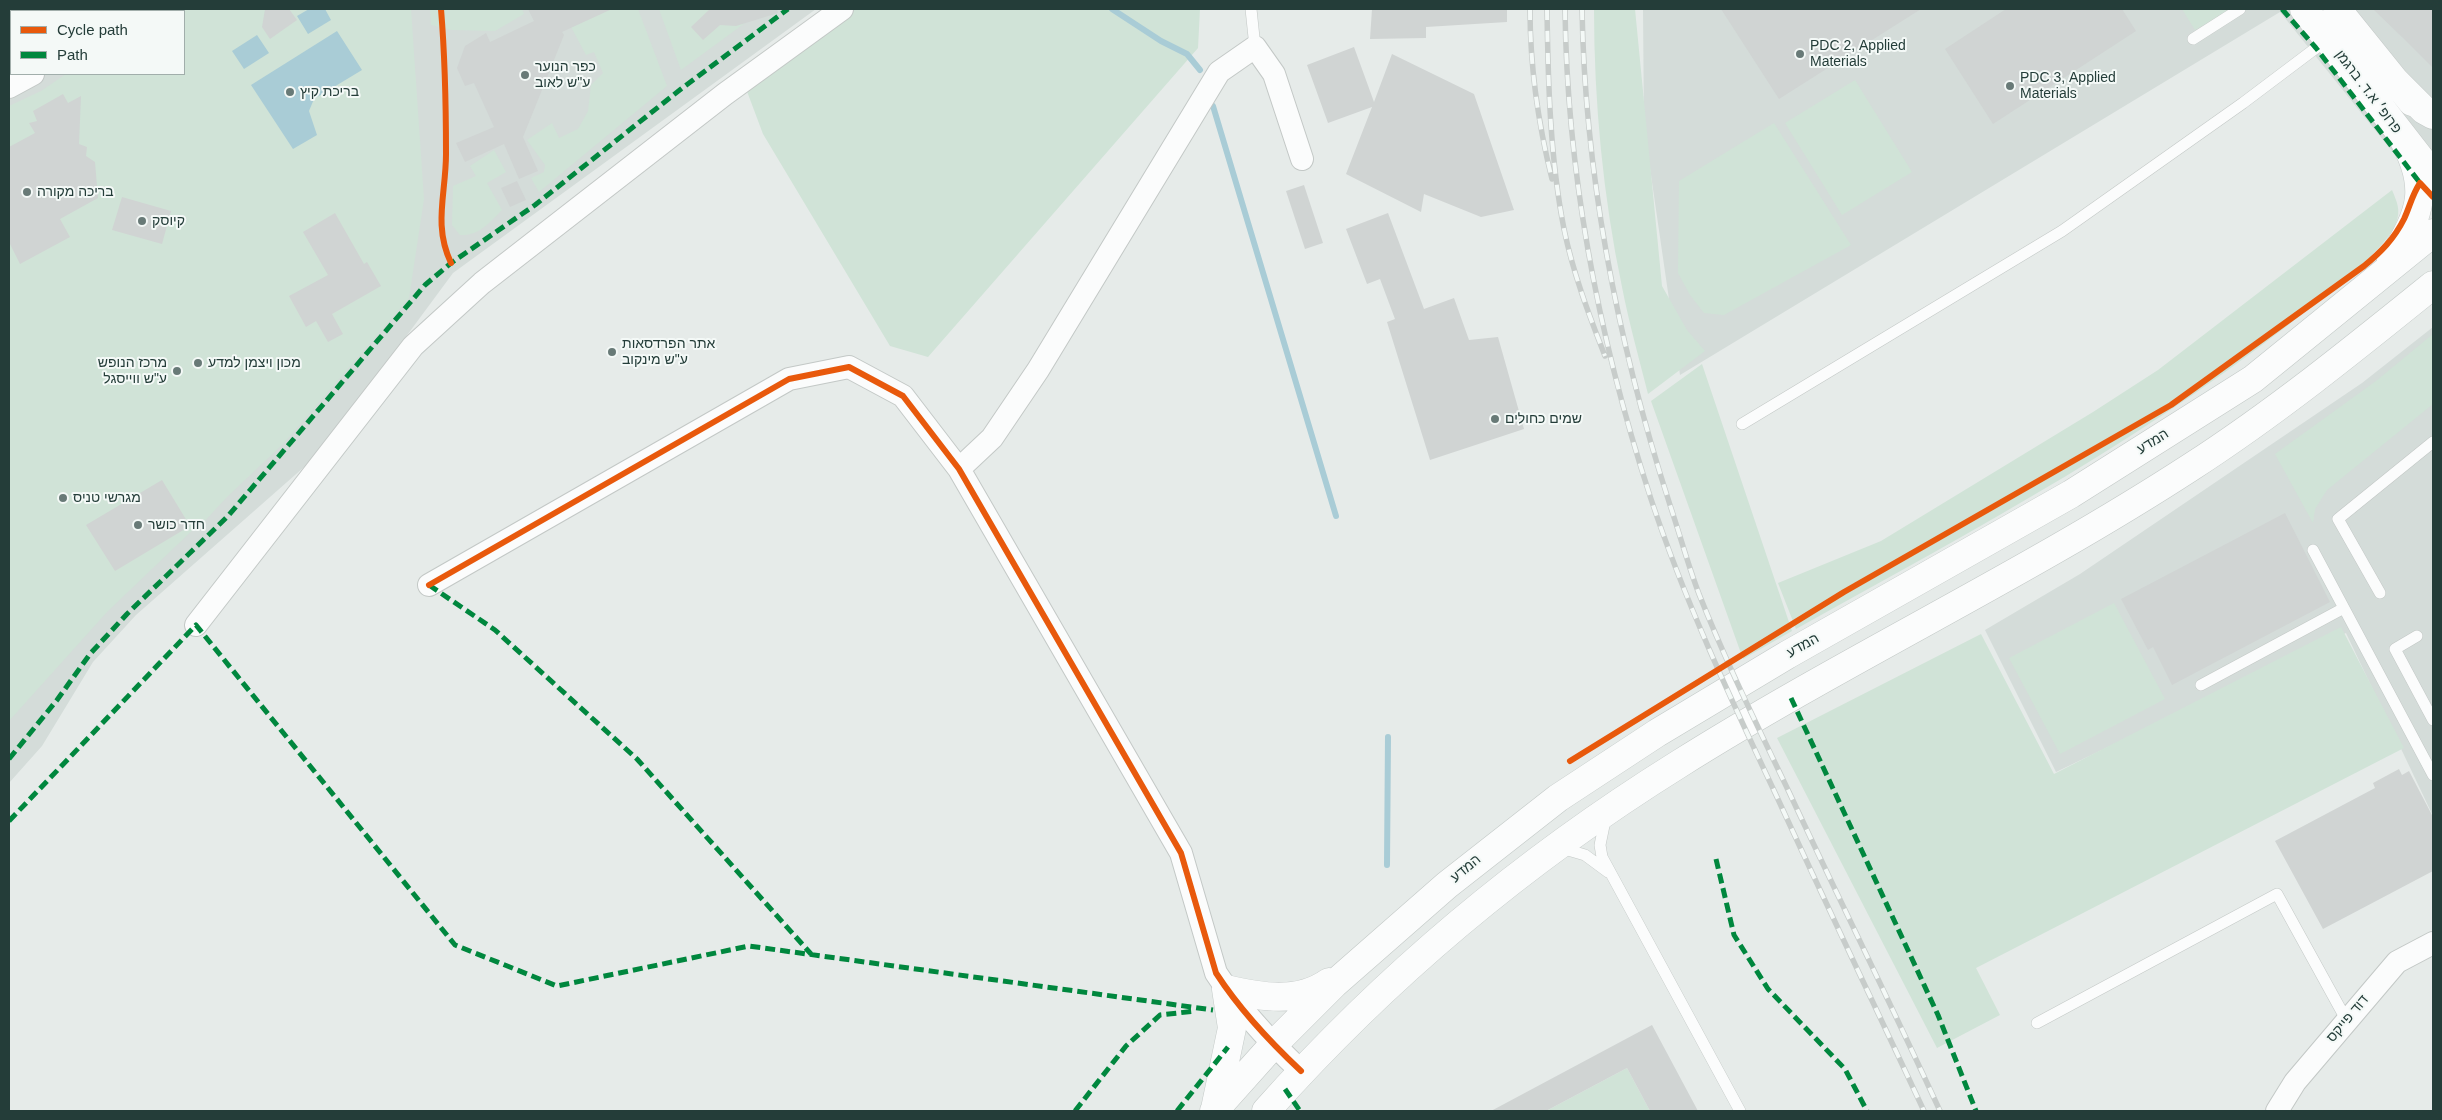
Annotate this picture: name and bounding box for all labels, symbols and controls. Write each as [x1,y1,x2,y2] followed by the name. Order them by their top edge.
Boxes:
[10,10,185,75] legend
[57,21,128,38] text: Cycle path
[1810,38,1906,70] place label: PDC 2, Applied Materials
[57,46,88,63] text: Path
[2331,47,2405,137] street label: פרופ׳ א.ד. ברגמן
[1794,48,1806,60] marker: PDC 2, Applied Materials
[535,59,596,92] place label: כפר הנוער ע"ש לאוב
[519,69,531,81] marker: כפר הנוער ע"ש לאוב
[2020,70,2116,102] place label: PDC 3, Applied Materials
[2004,80,2016,92] marker: PDC 3, Applied Materials
[300,84,359,100] place label: בריכת קיץ
[284,86,296,98] marker: בריכת קיץ
[37,184,114,200] place label: בריכה מקורה
[21,186,33,198] marker: בריכה מקורה
[152,213,185,229] place label: קיוסק
[136,215,148,227] marker: קיוסק
[622,336,715,368] place label: אתר הפרדסאות ע"ש מינקוב
[606,346,618,358] marker: אתר הפרדסאות ע"ש מינקוב
[98,355,167,388] place label: מרכז הנופש ע"ש ווייסגל
[208,355,301,371] place label: מכון ויצמן למדע
[192,357,204,369] marker: מכון ויצמן למדע
[171,365,183,377] marker: מרכז הנופש ע"ש ווייסגל
[1505,411,1582,427] place label: שמים כחולים
[1489,413,1501,425] marker: שמים כחולים
[2134,426,2172,458] street label: המדע
[73,490,141,506] place label: מגרשי טניס
[57,492,69,504] marker: מגרשי טניס
[148,517,205,533] place label: חדר כושר
[132,519,144,531] marker: חדר כושר
[1784,630,1822,662] street label: המדע
[1447,852,1485,886] street label: המדע
[2323,992,2373,1046] street label: דוד פייקס

